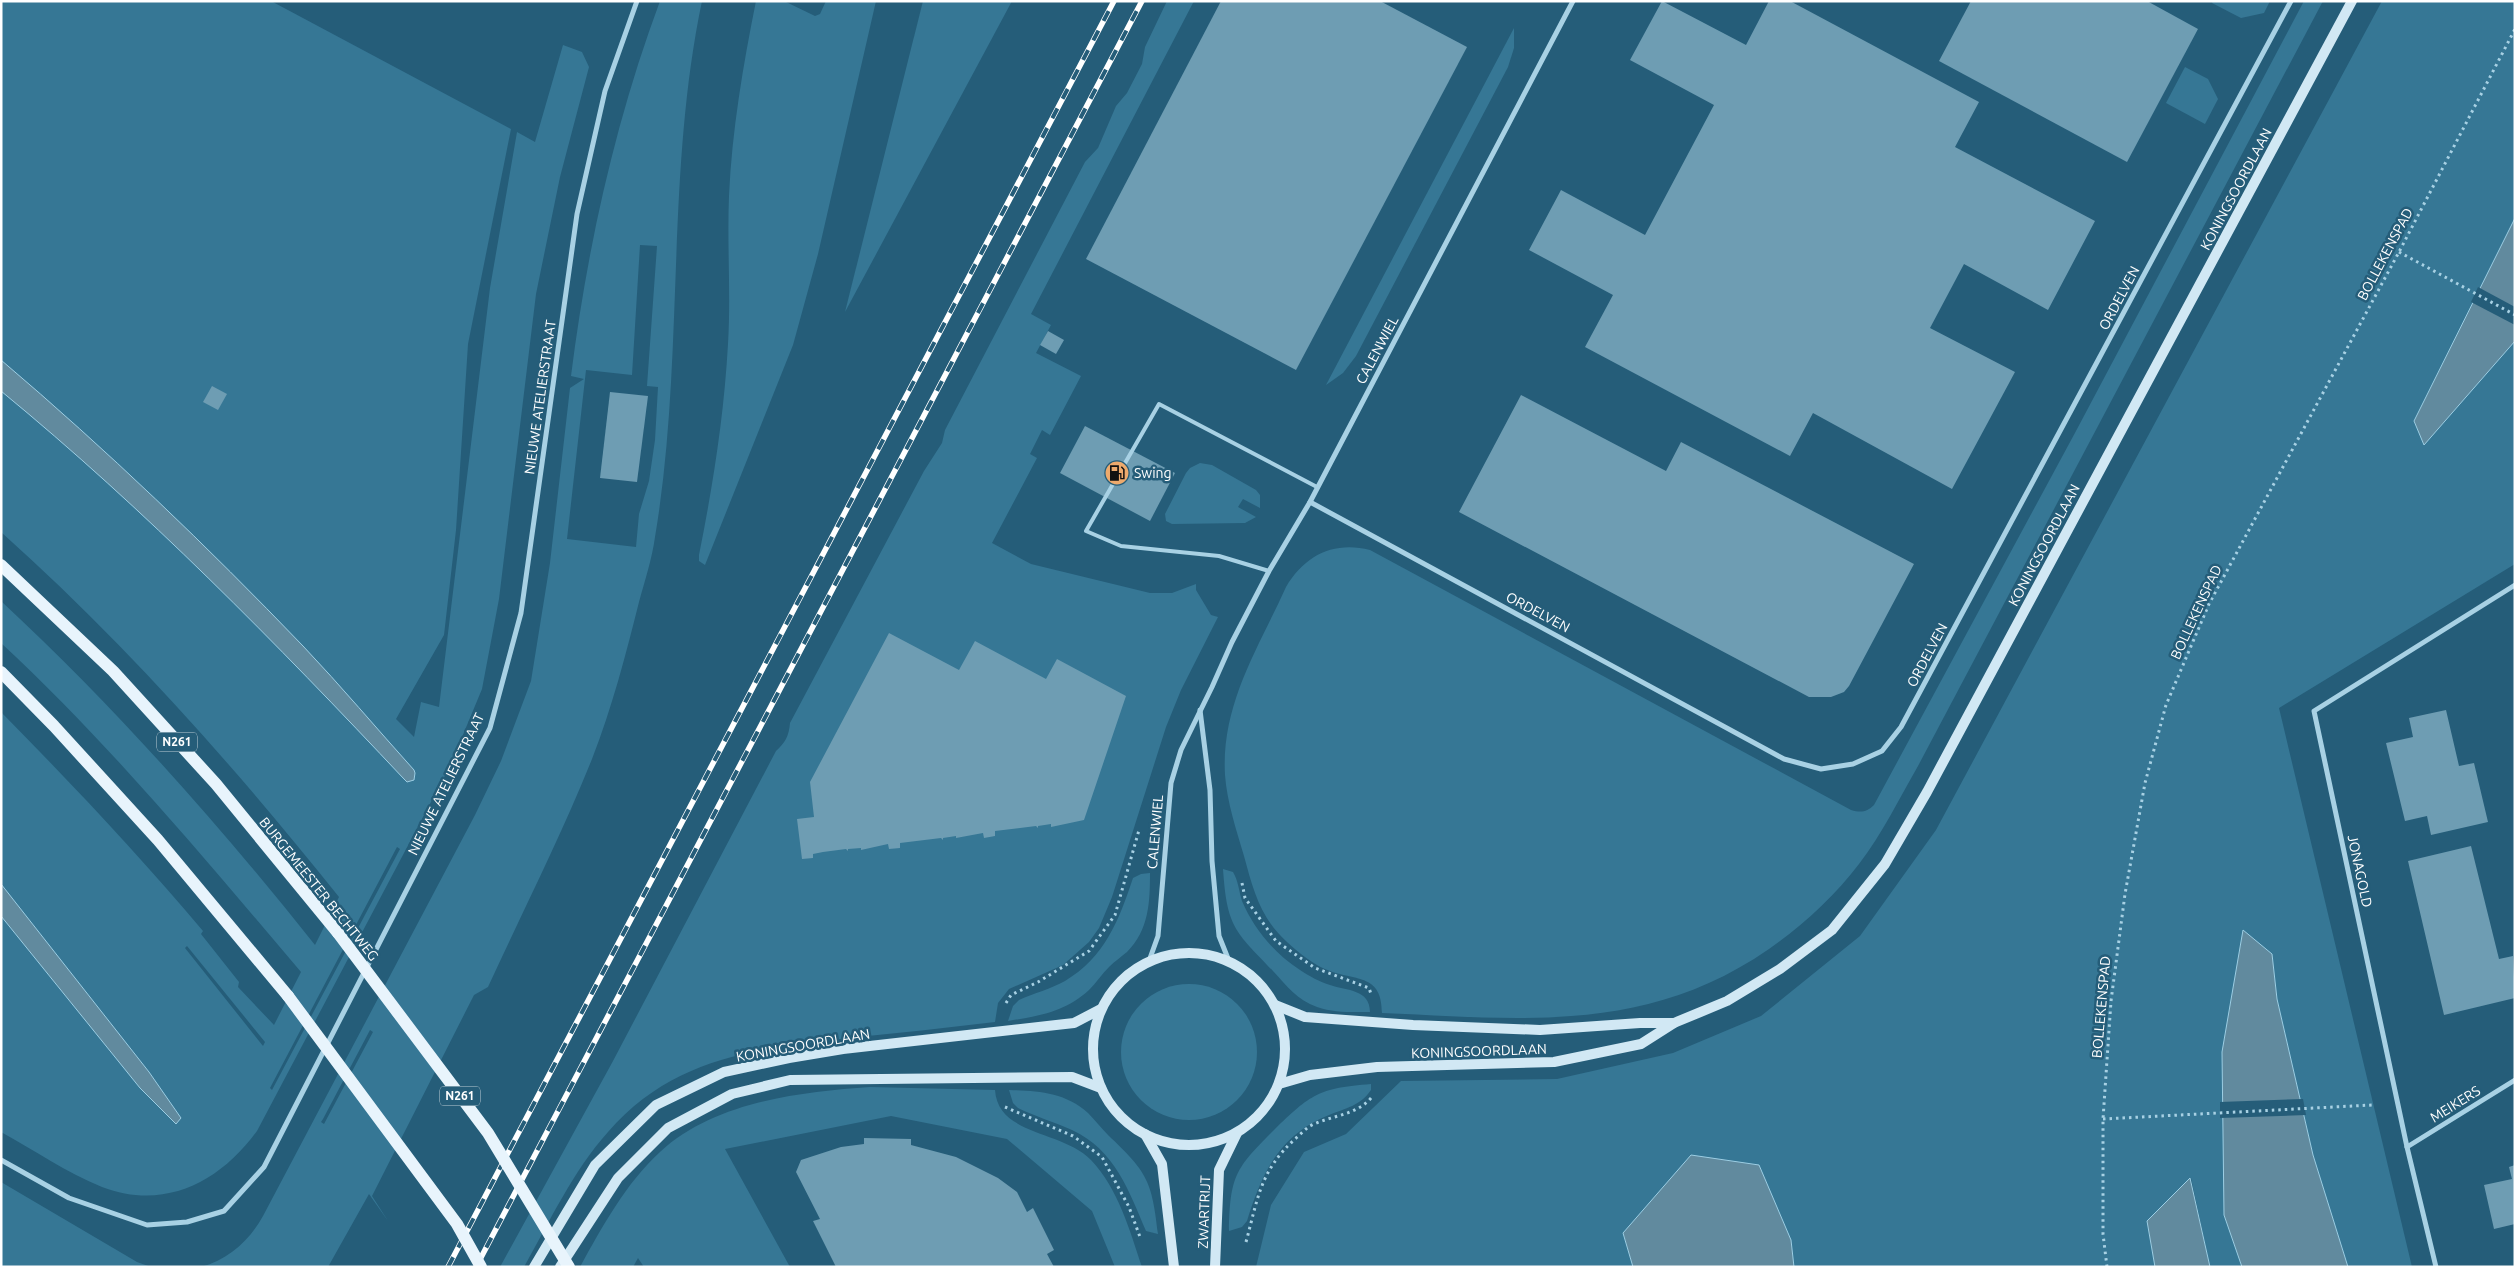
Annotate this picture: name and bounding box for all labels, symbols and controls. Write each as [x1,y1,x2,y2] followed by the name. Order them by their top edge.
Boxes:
[2197,125,2275,253] street label: KONINGSOORDLAAN
[2354,205,2416,303] street label: BOLLEKENSPAD
[2096,263,2142,333] street label: ORDELVEN
[1352,313,1402,387] street label: CALENWIEL
[521,318,559,475] street label: NIEUWE ATELIERSTRAAT
[1104,460,1130,486] fuel station icon: Swing
[1134,465,1172,481] place label: Swing
[2005,481,2083,609] street label: KONINGSOORDLAAN
[2167,562,2225,662] street label: BOLLEKENSPAD
[1503,589,1573,635] street label: ORDELVEN
[1904,620,1950,690] street label: ORDELVEN
[405,710,487,858] street label: NIEUWE ATELIERSTRAAT
[157,732,197,752] road number: N261
[1144,794,1166,870] street label: CALENWIEL
[256,814,382,964] street label: BURGEMEESTER BECHTWEG
[2344,833,2376,909] street label: JONAGOLD
[2089,955,2113,1059] street label: BOLLEKENSPAD
[735,1025,871,1065] street label: KONINGSOORDLAAN
[1411,1041,1547,1061] street label: KONINGSOORDLAAN
[2427,1082,2483,1126] street label: MEIKERS
[440,1086,480,1106] road number: N261
[1195,1175,1213,1249] street label: ZWARTRIJT

